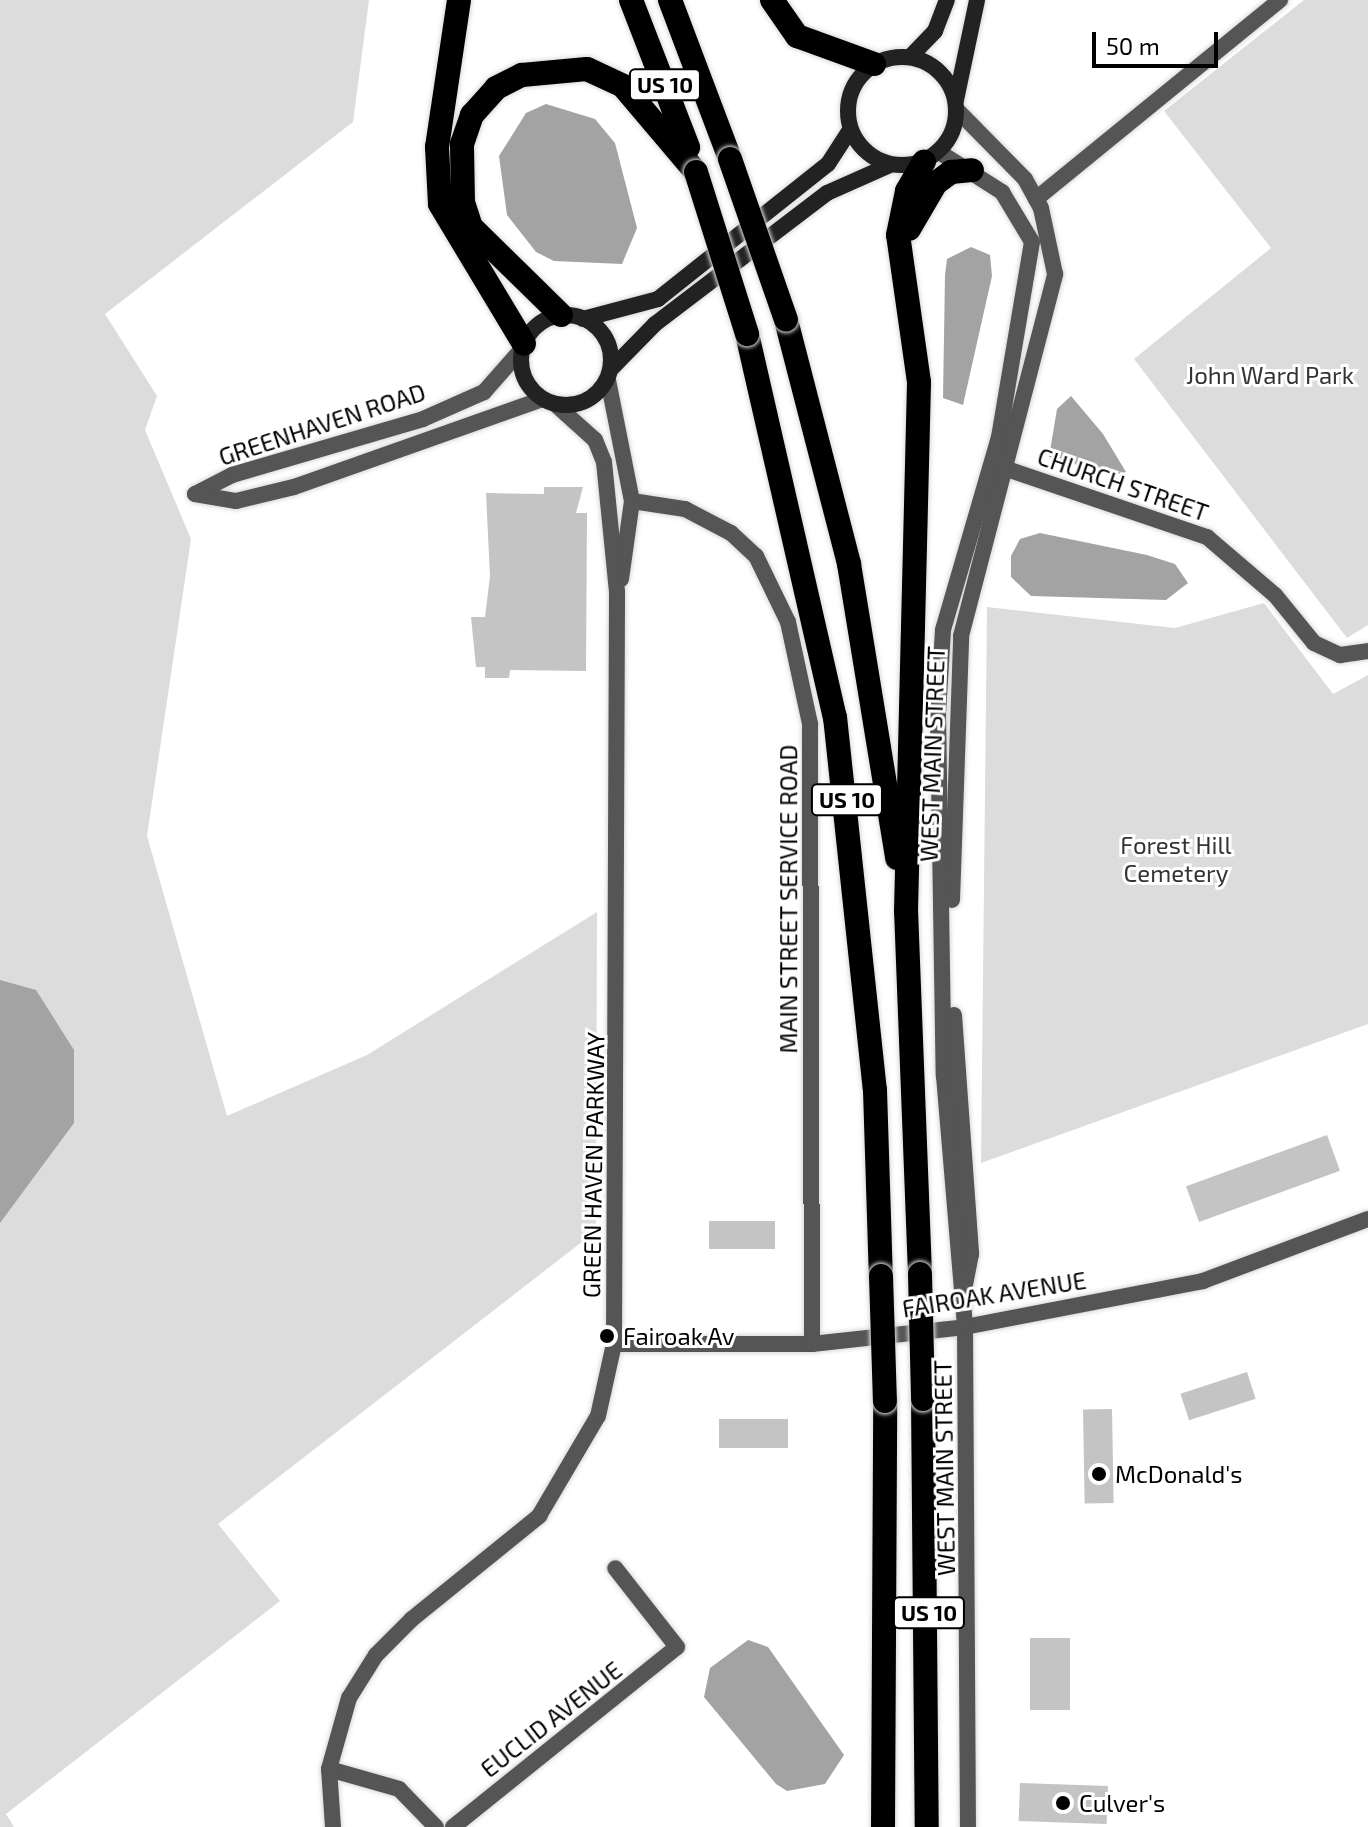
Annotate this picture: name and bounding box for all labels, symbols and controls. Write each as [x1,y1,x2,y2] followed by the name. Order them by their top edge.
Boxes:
[1096,16,1222,66] scale bar
[1106,31,1160,60] text: 50 m
[627,67,703,103] road number: US 10
[1186,361,1354,389] park label: John Ward Park
[215,377,429,471] street label: GREENHAVEN ROAD
[1034,441,1212,527] street label: CHURCH STREET
[914,645,950,863] street label: WEST MAIN STREET
[774,744,802,1054] street label: MAIN STREET SERVICE ROAD
[809,782,885,818] road number: US 10
[1120,831,1232,887] park label: Forest Hill Cemetery
[576,1032,610,1298] street label: GREEN HAVEN PARKWAY
[900,1265,1088,1323] street label: FAIROAK AVENUE
[623,1322,735,1350] place label: Fairoak Av
[598,1327,616,1345] marker: Fairoak Av
[928,1359,960,1577] street label: WEST MAIN STREET
[1115,1460,1243,1488] place label: McDonald's
[1090,1465,1108,1483] marker: McDonald's
[891,1595,967,1631] road number: US 10
[475,1655,627,1783] street label: EUCLID AVENUE
[1079,1789,1165,1817] place label: Culver's
[1054,1794,1072,1812] marker: Culver's

